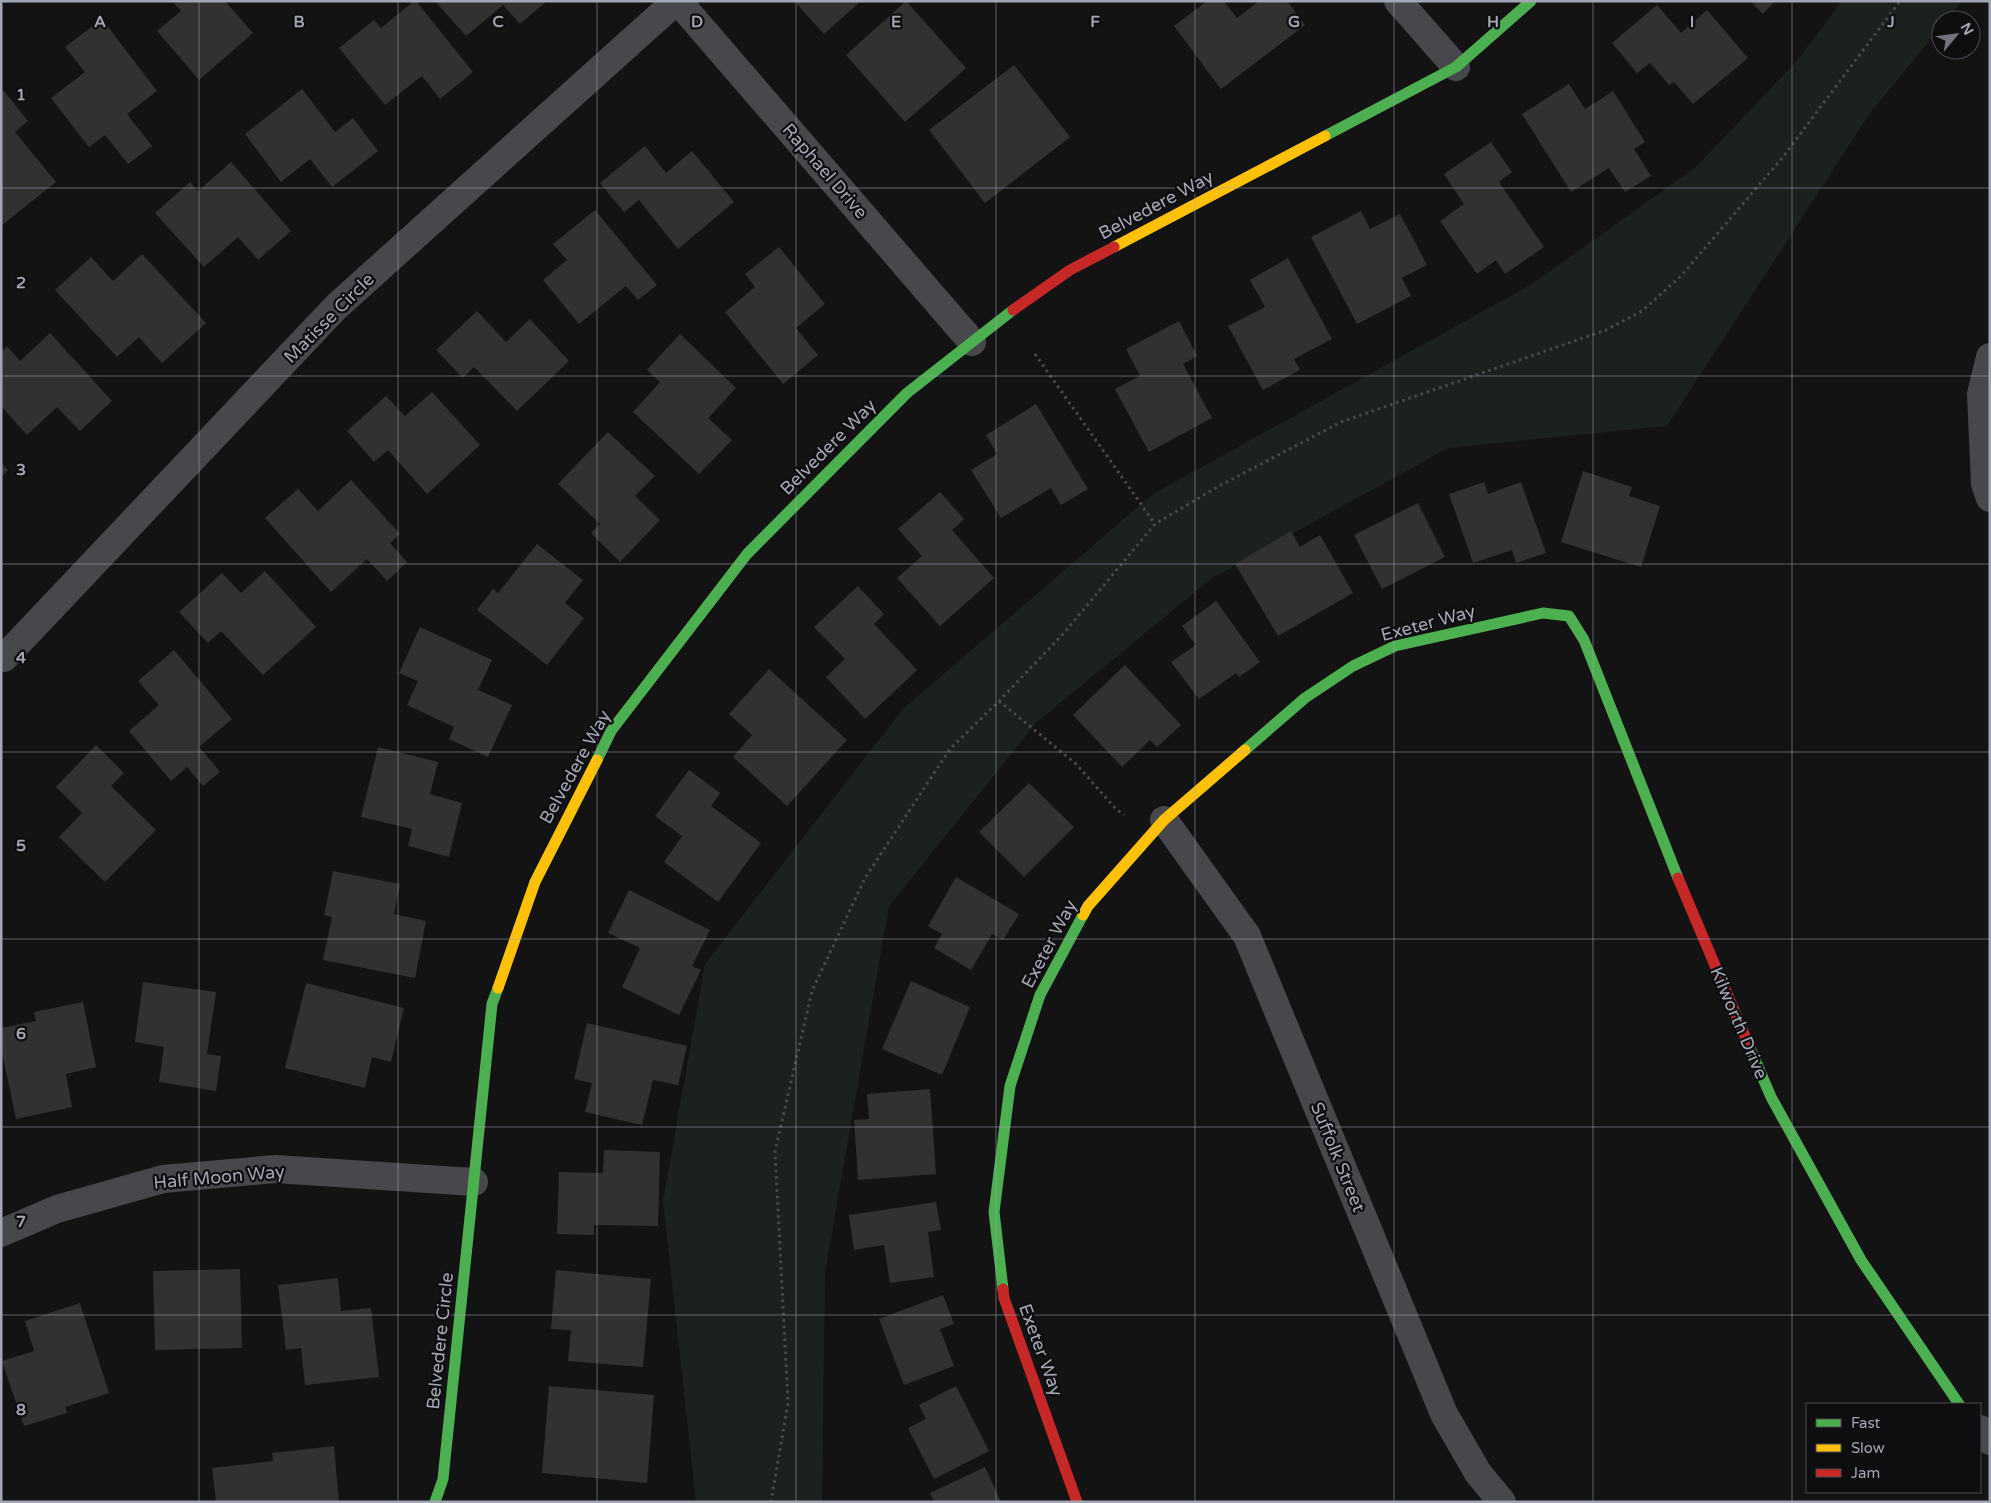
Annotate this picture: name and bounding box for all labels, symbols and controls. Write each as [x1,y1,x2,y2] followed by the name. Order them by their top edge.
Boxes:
[1931,10,1981,60] north arrow
[94,12,106,32] text: A
[293,12,305,32] text: B
[492,12,504,32] text: C
[691,12,703,32] text: D
[891,12,901,32] text: E
[1090,12,1100,32] text: F
[1288,12,1300,32] text: G
[1487,12,1499,32] text: H
[1690,12,1694,32] text: I
[1886,12,1895,32] text: J
[1957,20,1977,38] text: N
[16,85,26,105] text: 1
[778,119,872,223] street label: Raphael Drive
[1095,165,1217,244] street label: Belvedere Way
[279,268,379,368] street label: Matisse Circle
[16,273,26,293] text: 2
[775,394,881,500] street label: Belvedere Way
[16,460,26,480] text: 3
[1378,600,1478,646] street label: Exeter Way
[16,648,26,668] text: 4
[535,706,616,828] street label: Belvedere Way
[16,836,26,856] text: 5
[1017,896,1082,992] street label: Exeter Way
[1705,964,1773,1082] street label: Kilworth Drive
[16,1024,26,1044] text: 6
[1306,1099,1370,1215] street label: Suffolk Street
[153,1160,286,1194] street label: Half Moon Way
[16,1212,26,1232] text: 7
[422,1271,458,1411] street label: Belvedere Circle
[1014,1301,1068,1400] street label: Exeter Way
[16,1400,26,1420] text: 8
[1806,1403,1981,1493] legend
[1851,1414,1881,1432] text: Fast
[1851,1439,1885,1457] text: Slow
[1851,1464,1880,1482] text: Jam

